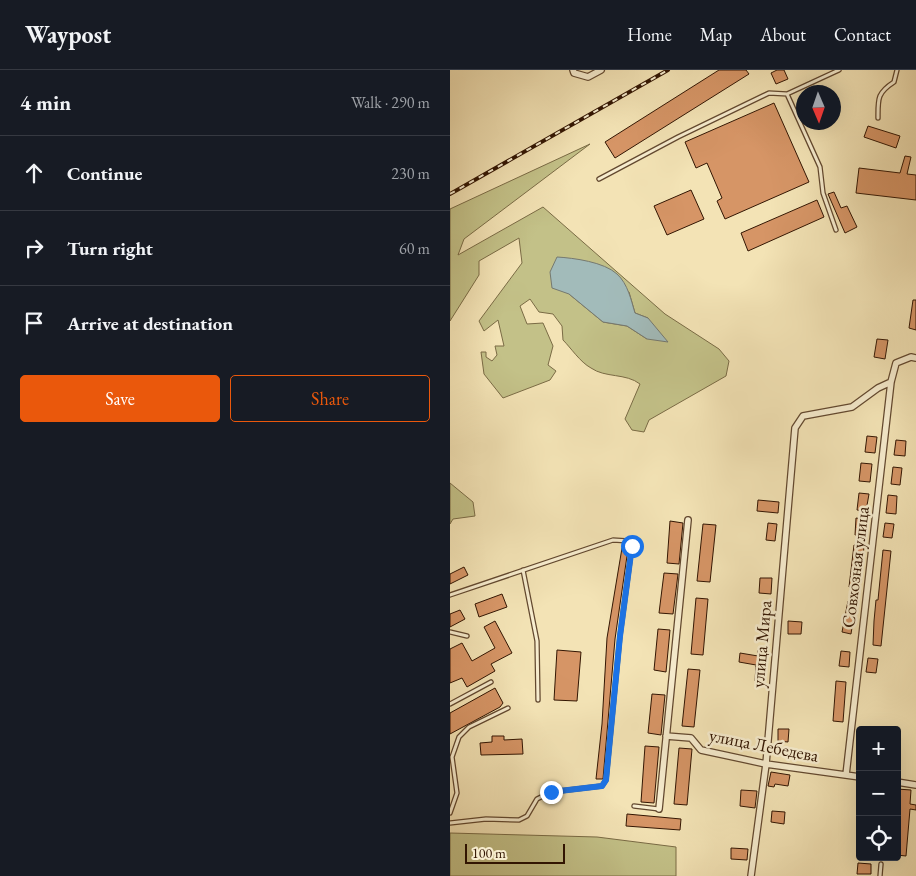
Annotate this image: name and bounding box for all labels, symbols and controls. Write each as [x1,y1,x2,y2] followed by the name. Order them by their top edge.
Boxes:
[25,19,111,50] text: Waypost
[627,23,672,46] text: Home
[700,23,732,46] text: Map
[760,23,806,46] text: About
[834,23,891,46] text: Contact
[796,85,841,130] north arrow
[20,89,71,116] text: 4 min
[351,92,430,113] text: Walk · 290 m
[20,159,48,187] icon: ahead
[67,161,142,186] text: Continue
[391,163,430,184] text: 230 m
[20,234,48,262] icon: right
[67,236,153,261] text: Turn right
[399,238,430,259] text: 60 m
[20,309,48,337] icon: arrive
[67,311,233,336] text: Arrive at destination
[20,375,220,422] button: Save
[230,375,430,422] button: Share
[836,504,874,629] street label: Совхозная улица
[621,535,644,558] route start
[746,599,776,689] street label: улица Мира
[707,723,821,767] street label: улица Лебедева
[856,726,901,861] map controls
[856,726,901,771] button: +
[856,771,901,816] button: −
[540,781,563,804] route end
[856,816,901,861] button: locate
[465,841,565,864] scale bar
[472,844,506,862] text: 100 m

